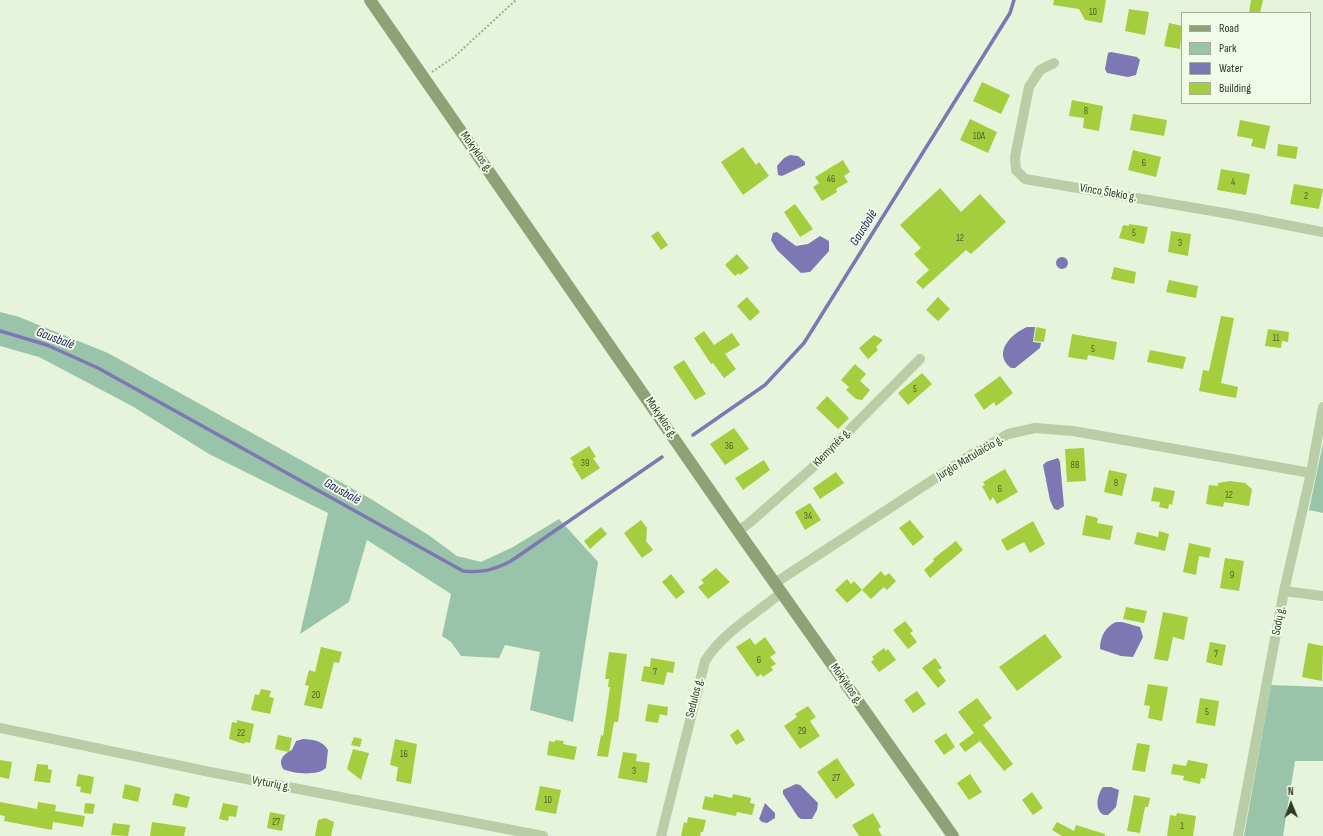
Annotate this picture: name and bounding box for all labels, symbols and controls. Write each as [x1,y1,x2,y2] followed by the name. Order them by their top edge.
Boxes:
[1089,6,1097,18] house number: 10
[1181,12,1311,104] legend
[1219,21,1239,36] text: Road
[1219,41,1237,56] text: Park
[1219,61,1243,76] text: Water
[1219,81,1251,96] text: Building
[1084,105,1088,117] house number: 8
[457,129,495,175] street label: Mokyklos g.
[973,130,985,142] house number: 10A
[1142,157,1146,169] house number: 6
[827,173,835,185] house number: 46
[1231,176,1235,188] house number: 4
[1079,181,1137,205] street label: Vinco Šlekio g.
[1304,190,1308,202] house number: 2
[847,207,881,249] water label: Gausbalė
[1132,227,1136,239] house number: 5
[956,232,964,244] house number: 12
[1178,237,1182,249] house number: 3
[34,325,76,353] water label: Gausbalė
[1273,332,1279,344] house number: 11
[1091,343,1095,355] house number: 5
[913,383,917,395] house number: 5
[642,395,680,441] street label: Mokyklos g.
[810,426,854,470] street label: Klemynės g.
[934,433,1006,483] street label: Jurgio Matulaičio g.
[725,440,733,452] house number: 36
[581,457,589,469] house number: 39
[1071,459,1079,471] house number: 8B
[321,476,363,508] water label: Gausbalė
[1114,477,1118,489] house number: 8
[998,483,1002,495] house number: 6
[1225,489,1233,501] house number: 12
[804,510,812,522] house number: 34
[1230,569,1234,581] house number: 9
[1269,605,1289,637] street label: Sodų g.
[1214,648,1218,660] house number: 7
[757,654,761,666] house number: 6
[827,661,865,707] street label: Mokyklos g.
[653,666,657,678] house number: 7
[683,677,707,719] street label: Sedulos g.
[312,689,320,701] house number: 20
[1205,706,1209,718] house number: 5
[798,725,806,737] house number: 29
[237,727,245,739] house number: 22
[400,748,408,760] house number: 16
[632,765,636,777] house number: 3
[832,772,840,784] house number: 27
[251,773,291,795] street label: Vyturių g.
[1271,784,1311,824] north arrow
[1288,785,1294,798] text: N
[544,794,552,806] house number: 10
[272,816,280,828] house number: 27
[1180,820,1184,832] house number: 1

